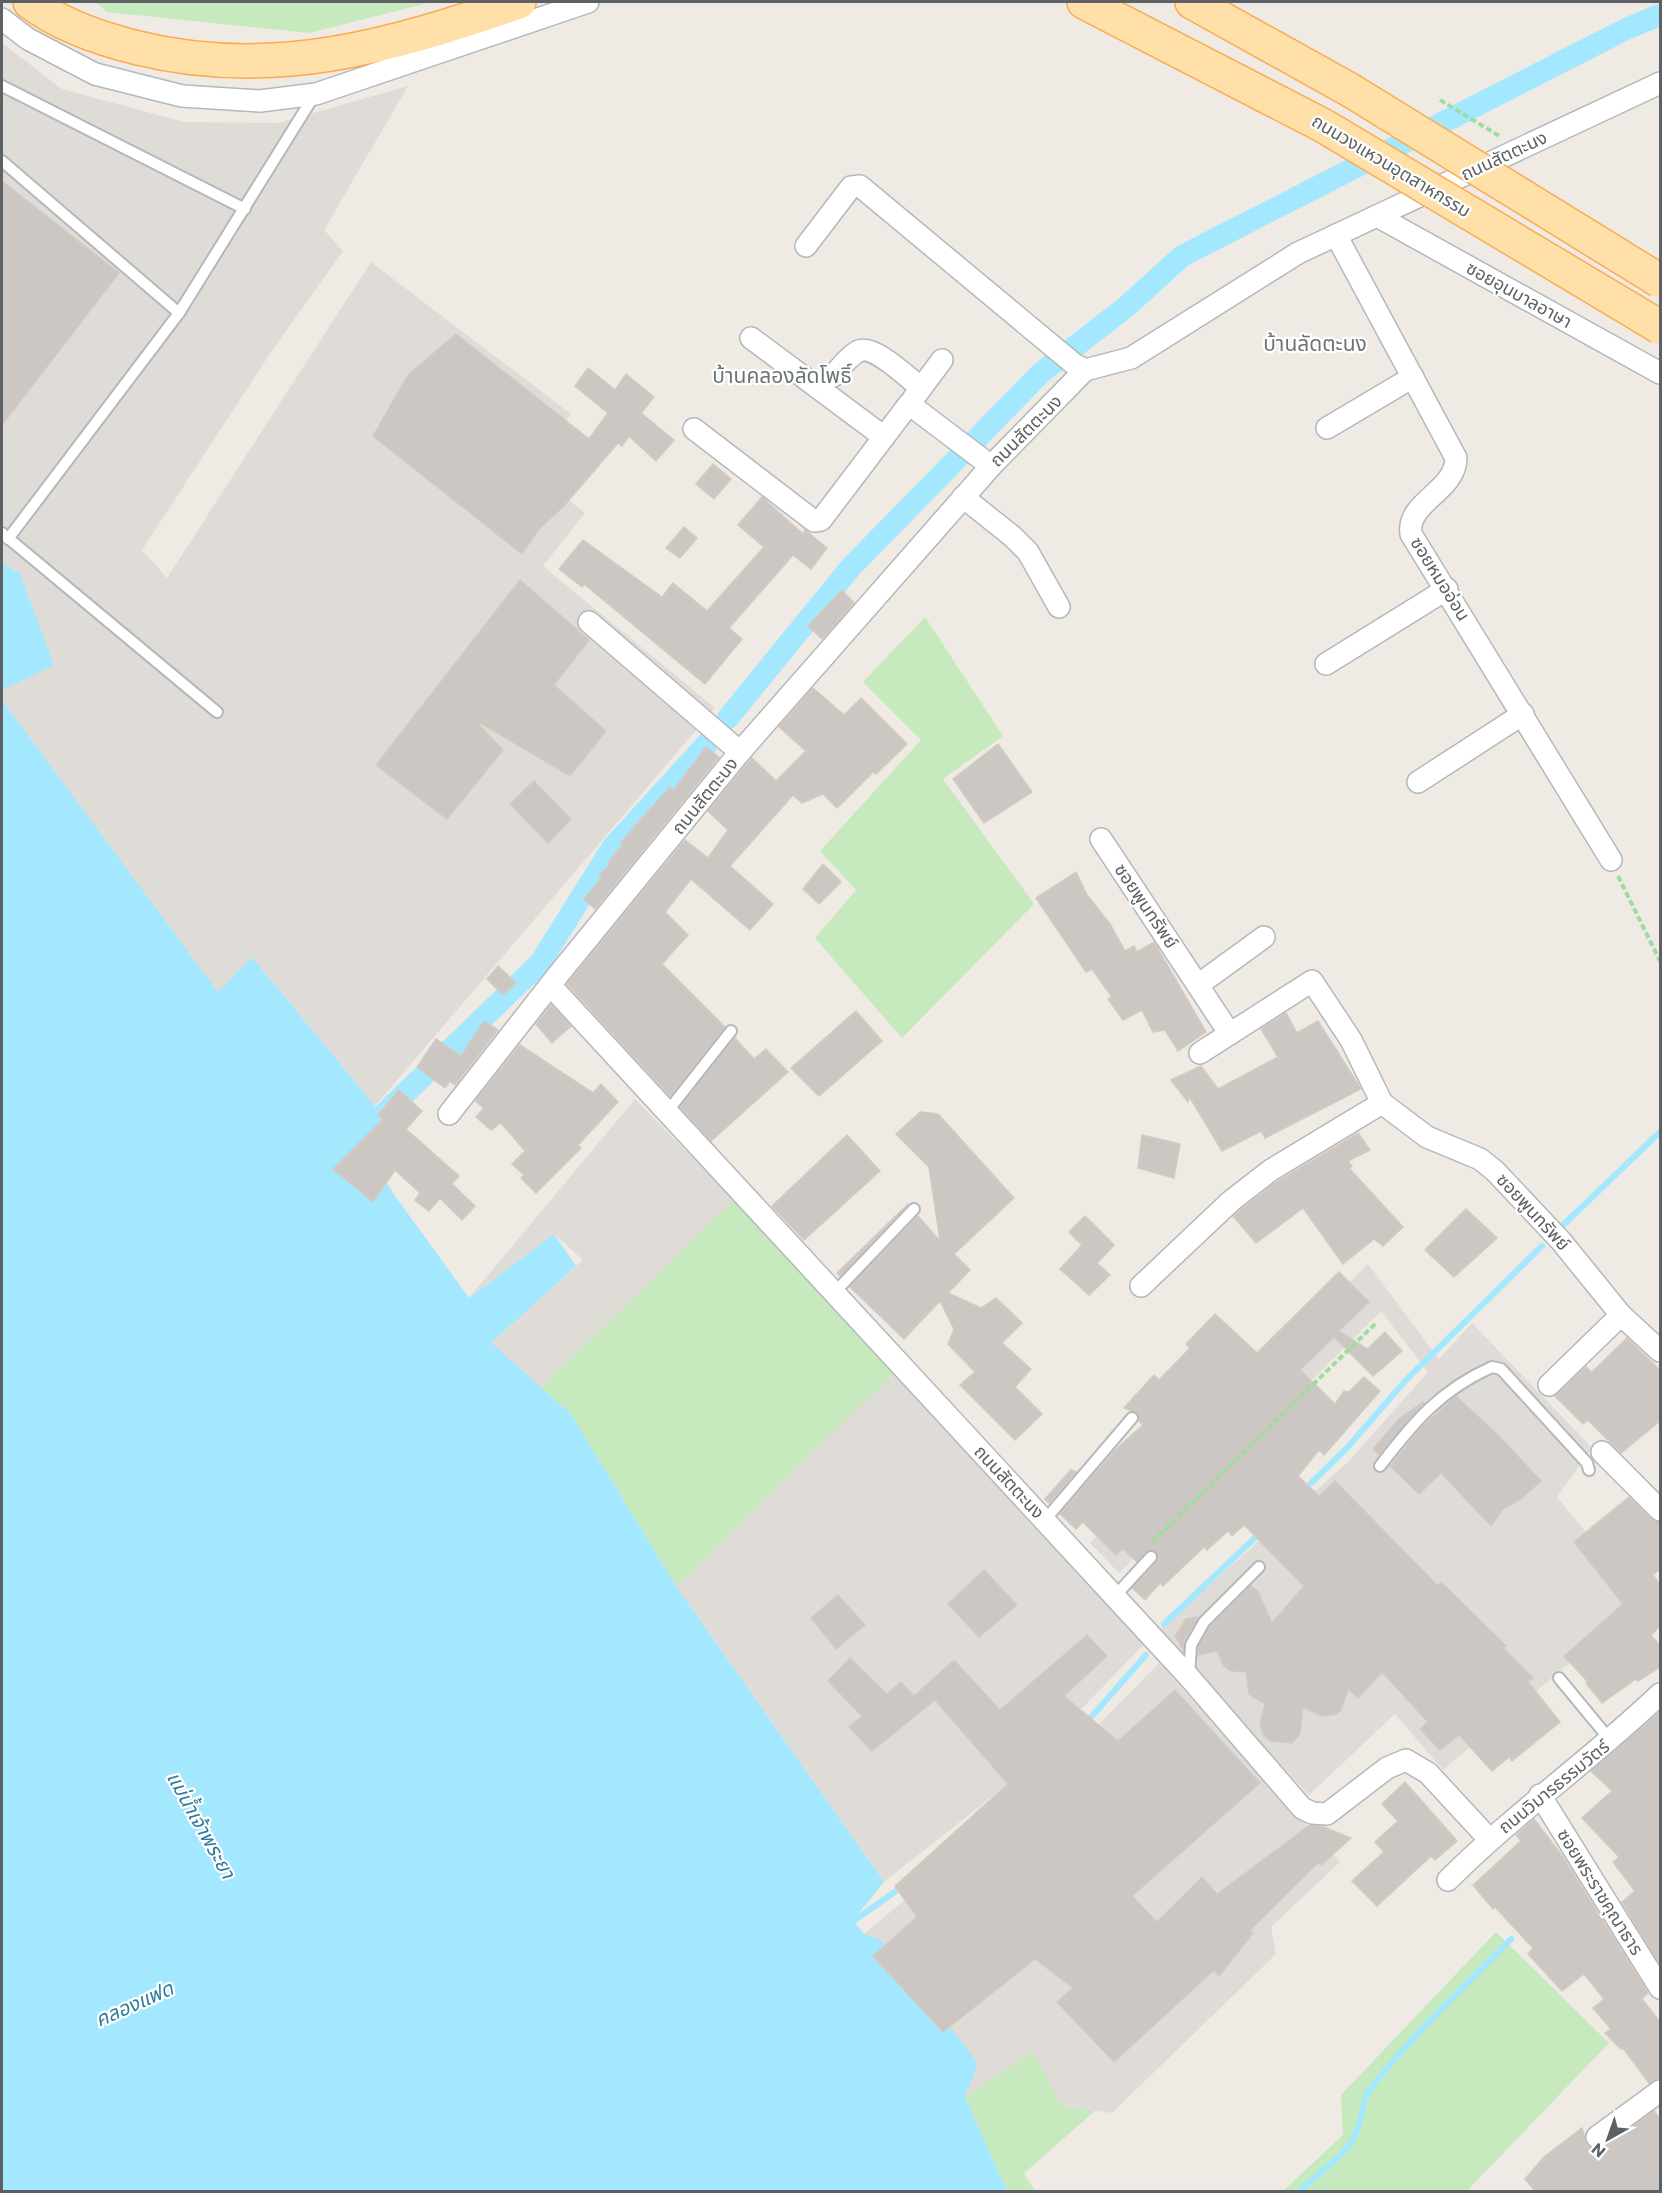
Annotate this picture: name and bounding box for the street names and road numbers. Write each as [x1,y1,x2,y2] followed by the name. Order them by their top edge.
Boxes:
[1308,109,1475,222] street label: ถนนวงแหวนอุตสาหกรรม
[1457,125,1550,185] street label: ถนนสัตตะนง
[1462,256,1576,333] street label: ซอยอุนบาลอาษา
[985,390,1066,471] street label: ถนนสัตตะนง
[1406,532,1475,624] street label: ซอยหมออ่อน
[666,752,742,838] street label: ถนนสัตตะนง
[1109,859,1183,953] street label: ซอยพูนทรัพย์
[1491,1168,1575,1256] street label: ซอยพูนทรัพย์
[970,1440,1049,1523] street label: ถนนสัตตะนง
[1493,1734,1614,1838] street label: ถนนวิมารธรรมวัตร์
[1552,1824,1649,1959] street label: ซอยพระราชคุณาธาร

